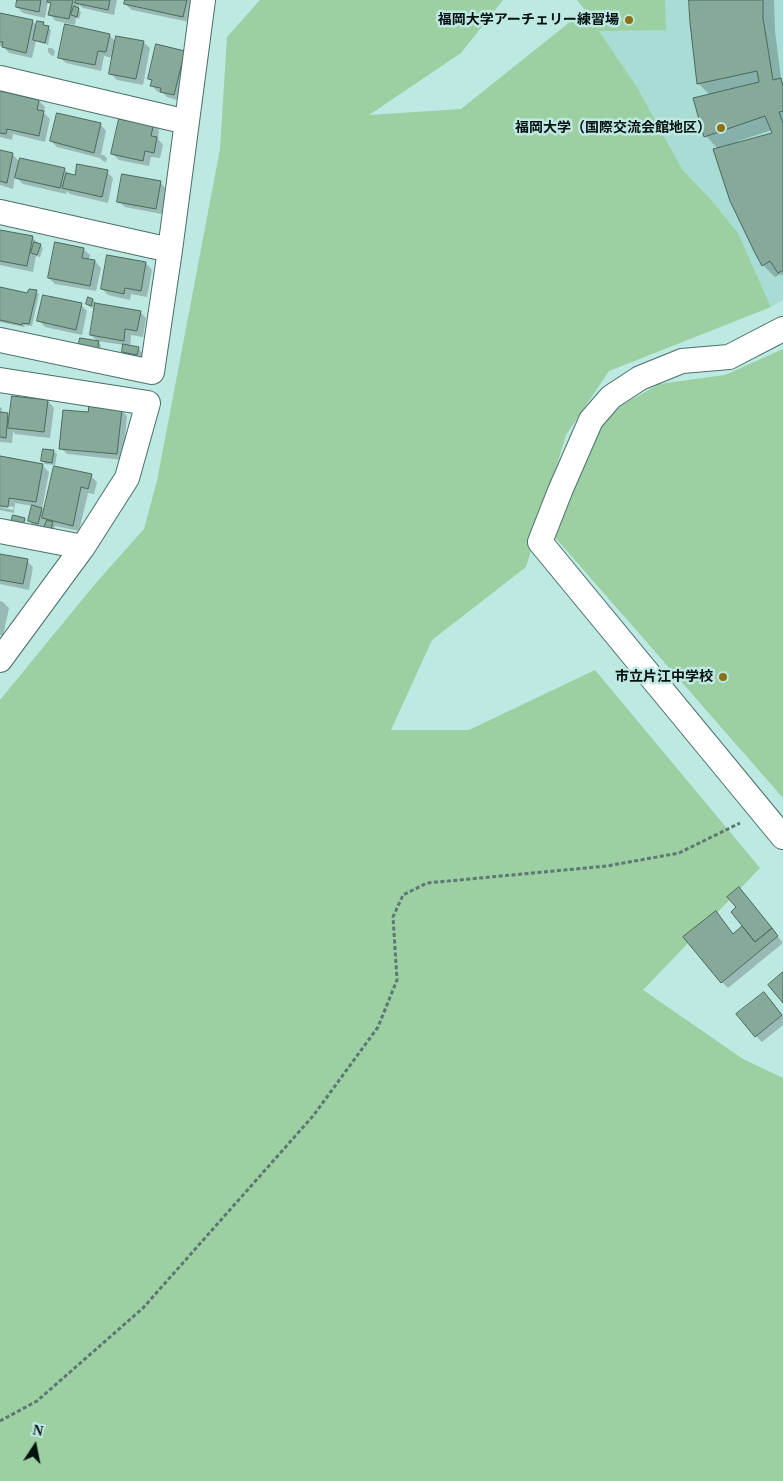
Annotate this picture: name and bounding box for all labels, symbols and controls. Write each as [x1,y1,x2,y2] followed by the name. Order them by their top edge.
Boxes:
[438,12,619,28] place label: 福岡大学アーチェリー練習場
[623,14,635,26] marker: 福岡大学アーチェリー練習場
[515,120,711,136] place label: 福岡大学（国際交流会館地区）
[715,122,727,134] marker: 福岡大学（国際交流会館地区）
[615,669,713,685] place label: 市立片江中学校
[717,671,729,683] marker: 市立片江中学校
[10,1421,60,1471] north arrow
[32,1422,44,1439] text: N

